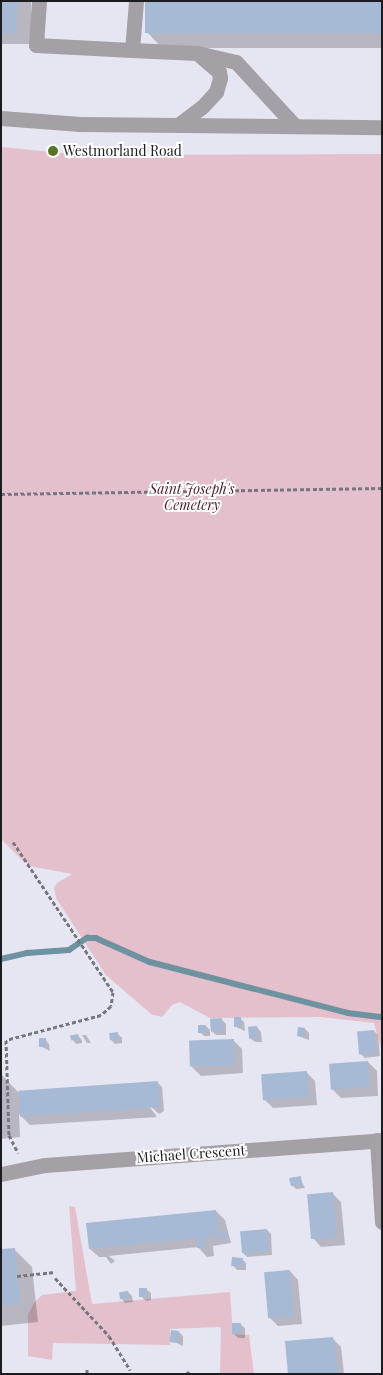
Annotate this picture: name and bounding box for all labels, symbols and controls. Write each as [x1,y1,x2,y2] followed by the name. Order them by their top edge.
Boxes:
[63,143,182,159] place label: Westmorland Road
[47,145,59,157] marker: Westmorland Road
[149,481,235,514] park label: Saint Joseph's Cemetery
[136,1142,246,1166] street label: Michael Crescent

